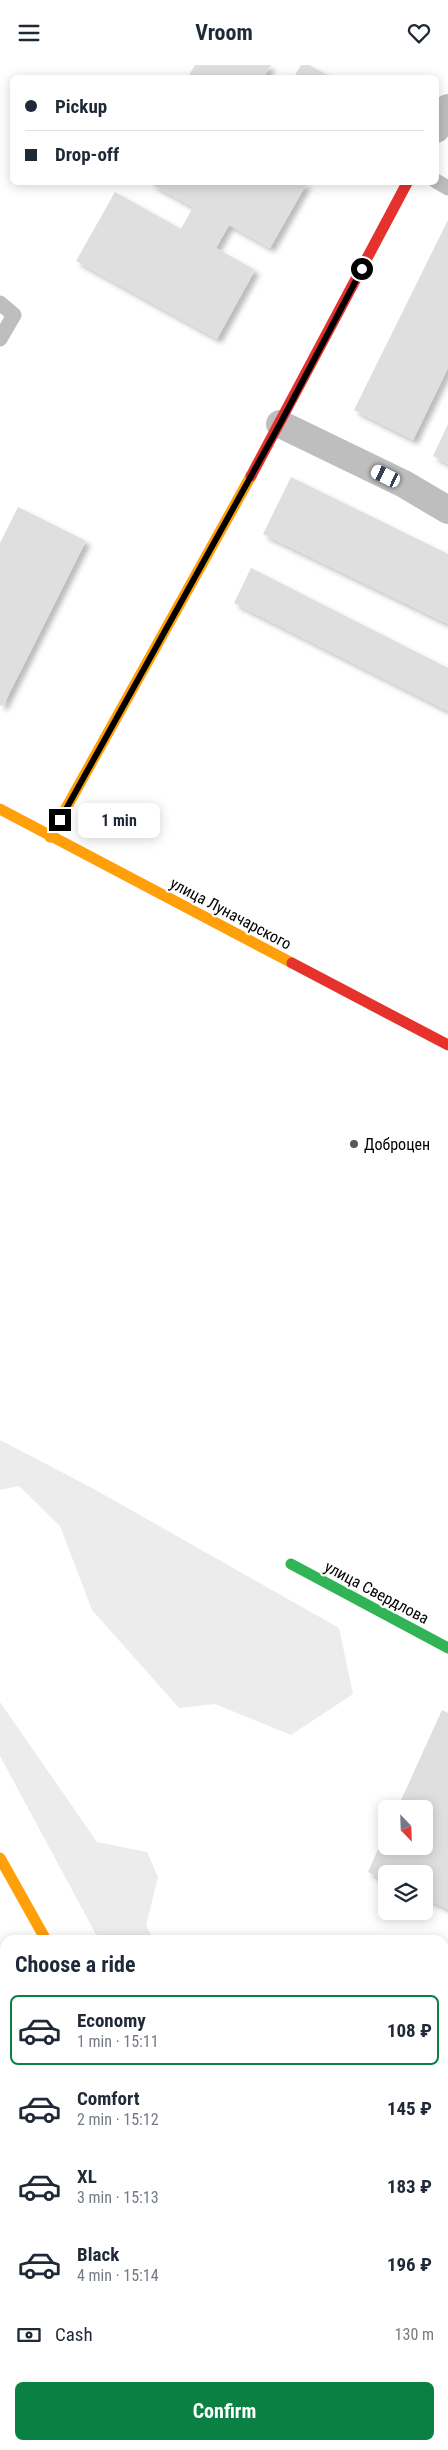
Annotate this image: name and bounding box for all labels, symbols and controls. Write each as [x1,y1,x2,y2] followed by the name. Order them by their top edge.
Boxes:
[15,19,43,47] icon: menu
[405,19,433,47] icon: heart
[195,20,253,45] text: Vroom
[55,95,107,118] text: Pickup
[55,143,119,166] text: Drop-off
[351,258,373,280] route start
[369,463,402,489] car
[78,803,160,837] callout: 1 min
[49,809,71,831] route end
[101,811,137,830] text: 1 min
[167,873,295,953] street label: улица Луначарского
[364,1135,430,1154] place label: Доброцен
[348,1138,360,1150] marker: Доброцен
[321,1557,432,1628] street label: улица Свердлова
[378,1800,432,1855] north arrow
[378,1800,433,1920] map controls
[378,1865,433,1920] button: layers
[15,1952,136,1977] text: Choose a ride
[17,2008,62,2053] icon: car
[77,2009,146,2032] text: Economy
[387,2019,432,2042] text: 108 ₽
[77,2032,159,2051] text: 1 min · 15:11
[17,2086,62,2131] icon: car
[77,2087,140,2110] text: Comfort
[387,2097,432,2120] text: 145 ₽
[77,2110,159,2129] text: 2 min · 15:12
[17,2164,62,2209] icon: car
[77,2165,97,2188] text: XL
[387,2175,432,2198] text: 183 ₽
[77,2188,159,2207] text: 3 min · 15:13
[17,2242,62,2287] icon: car
[77,2243,119,2266] text: Black
[387,2253,432,2276] text: 196 ₽
[77,2266,159,2285] text: 4 min · 15:14
[15,2321,43,2349] icon: cash
[55,2323,93,2346] text: Cash
[395,2325,434,2344] text: 130 m
[15,2382,434,2440] button: Confirm

